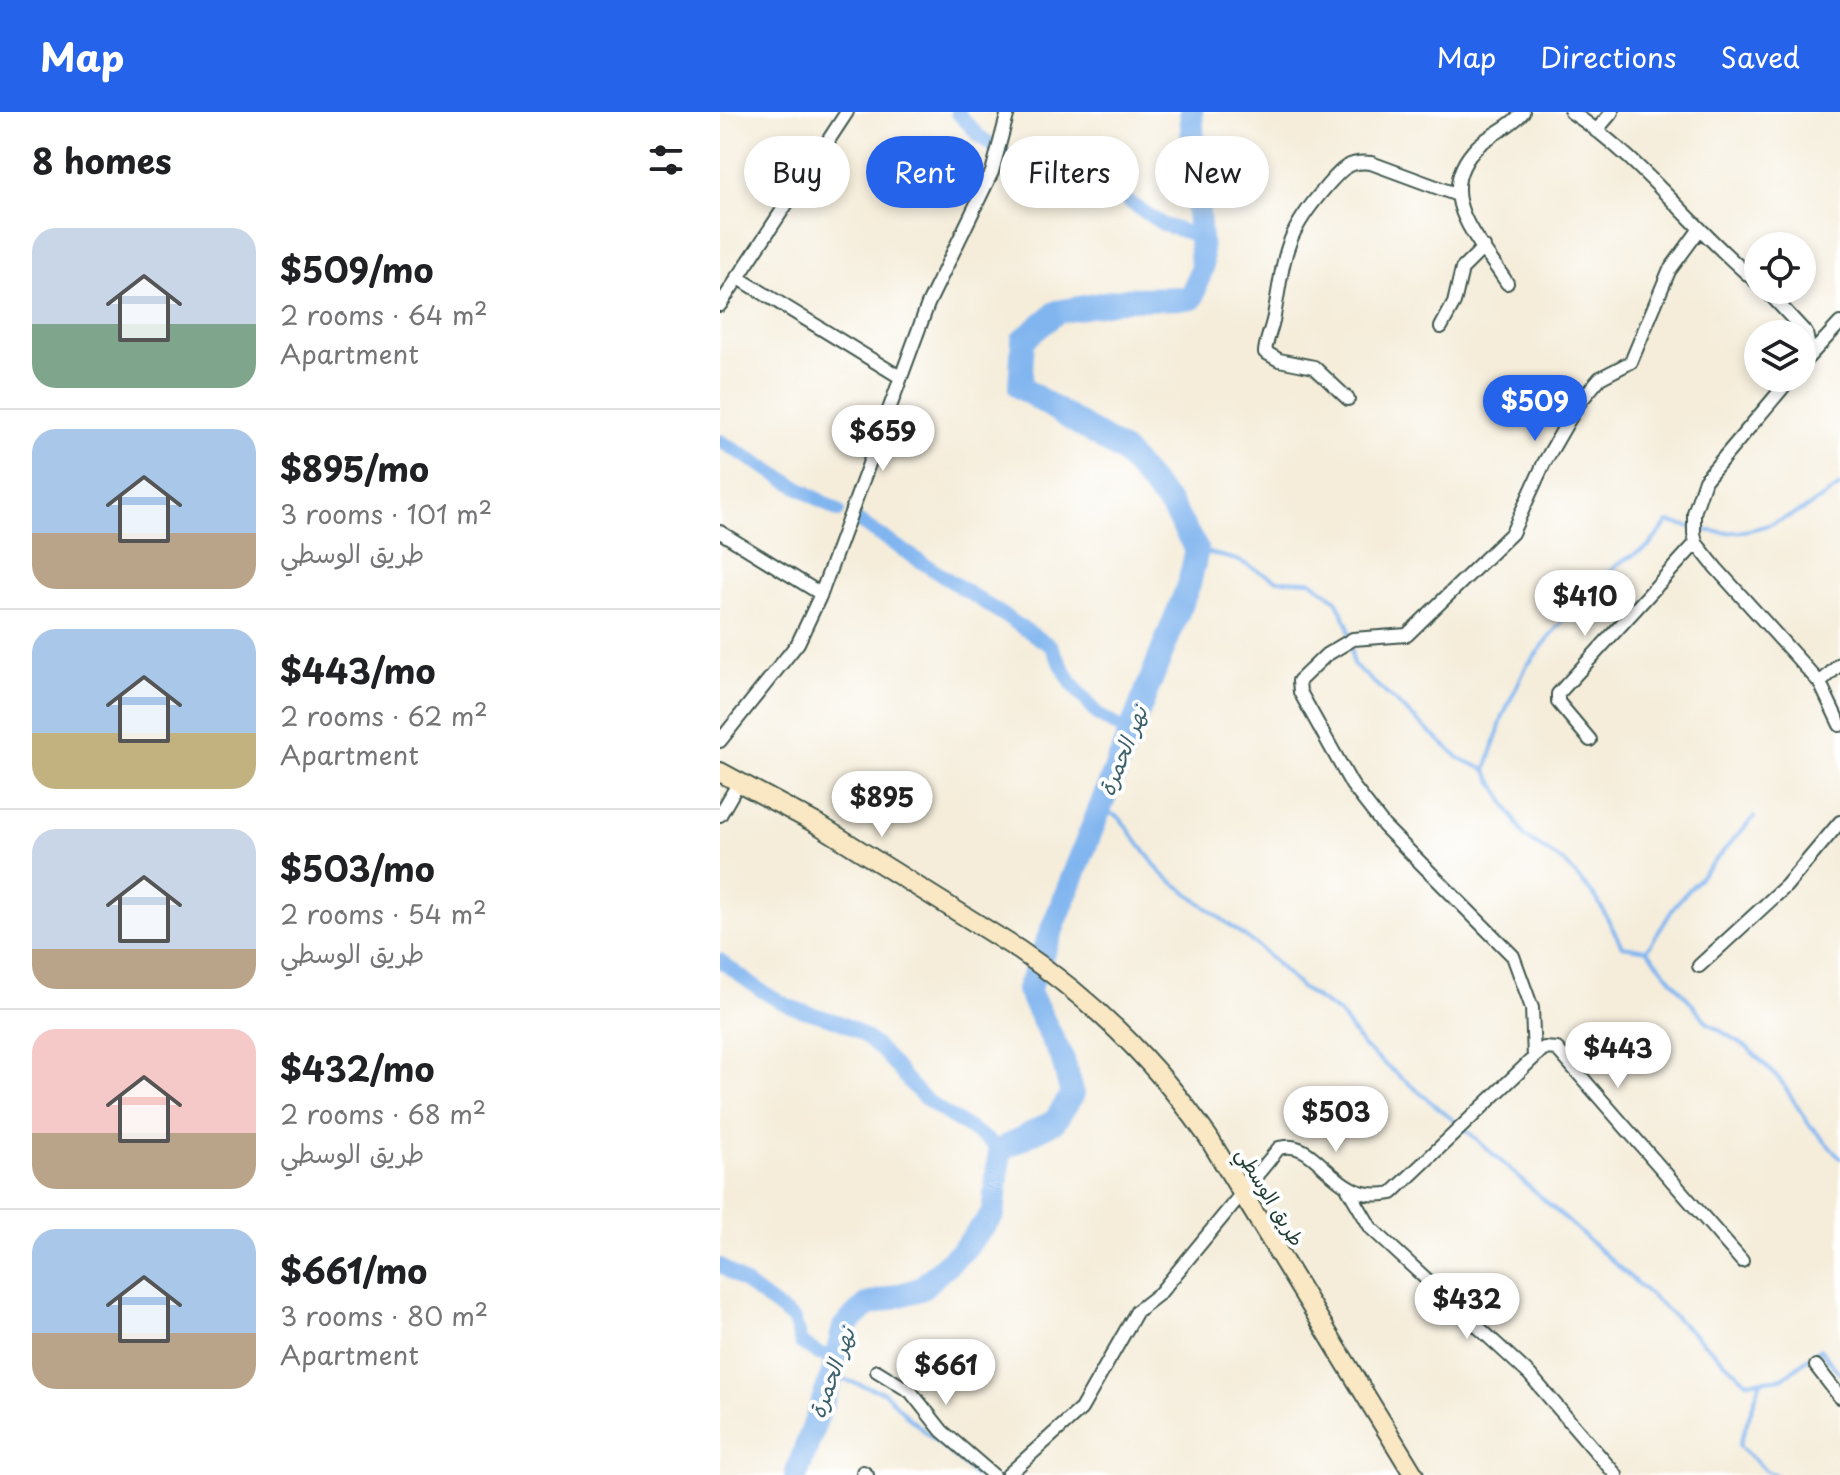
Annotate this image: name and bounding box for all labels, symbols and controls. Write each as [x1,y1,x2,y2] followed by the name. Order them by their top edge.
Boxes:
[40,28,124,85] text: Map
[1437,35,1496,78] text: Map
[1540,35,1677,78] text: Directions
[1721,35,1800,78] text: Saved
[32,134,172,186] text: 8 homes
[744,136,850,208] chip: Buy
[866,136,984,208] chip: Rent
[1000,136,1139,208] chip: Filters
[1155,136,1269,208] chip: New
[644,138,688,182] icon: filters
[1744,232,1816,392] map controls
[1744,232,1816,304] button: locate
[280,243,434,295] text: $509/mo
[96,260,192,356] icon: home
[280,295,488,334] text: 2 rooms · 64 m²
[1744,320,1816,392] button: layers
[280,334,419,373] text: Apartment
[1488,375,1582,443] pin: $509
[1501,381,1569,420] text: $509
[836,405,930,473] pin: $659
[850,411,916,450] text: $659
[280,442,429,494] text: $895/mo
[96,461,192,557] icon: home
[280,494,492,533] text: 3 rooms · 101 m²
[280,533,424,572] text: طريق الوسطي
[1538,570,1632,638] pin: $410
[1553,576,1617,615] text: $410
[280,644,435,696] text: $443/mo
[96,661,192,757] icon: home
[280,696,488,735] text: 2 rooms · 62 m²
[1089,698,1156,800] water label: نهر الحمرة
[280,735,419,774] text: Apartment
[835,771,929,839] pin: $895
[850,777,914,816] text: $895
[280,842,435,894] text: $503/mo
[96,861,192,957] icon: home
[280,894,487,933] text: 2 rooms · 54 m²
[280,933,424,972] text: طريق الوسطي
[1571,1022,1665,1090] pin: $443
[1583,1028,1653,1067] text: $443
[280,1042,434,1094] text: $432/mo
[96,1061,192,1157] icon: home
[1289,1086,1383,1154] pin: $503
[1301,1092,1371,1131] text: $503
[280,1094,486,1133] text: 2 rooms · 68 m²
[280,1133,424,1172] text: طريق الوسطي
[1226,1141,1312,1254] street label: طريق الوسطي
[280,1244,427,1296] text: $661/mo
[96,1261,192,1357] icon: home
[1420,1273,1514,1341] pin: $432
[1433,1279,1501,1318] text: $432
[280,1296,488,1335] text: 3 rooms · 80 m²
[799,1320,863,1422] water label: نهر الحمرة
[280,1335,419,1374] text: Apartment
[899,1339,993,1407] pin: $661
[914,1345,978,1384] text: $661

